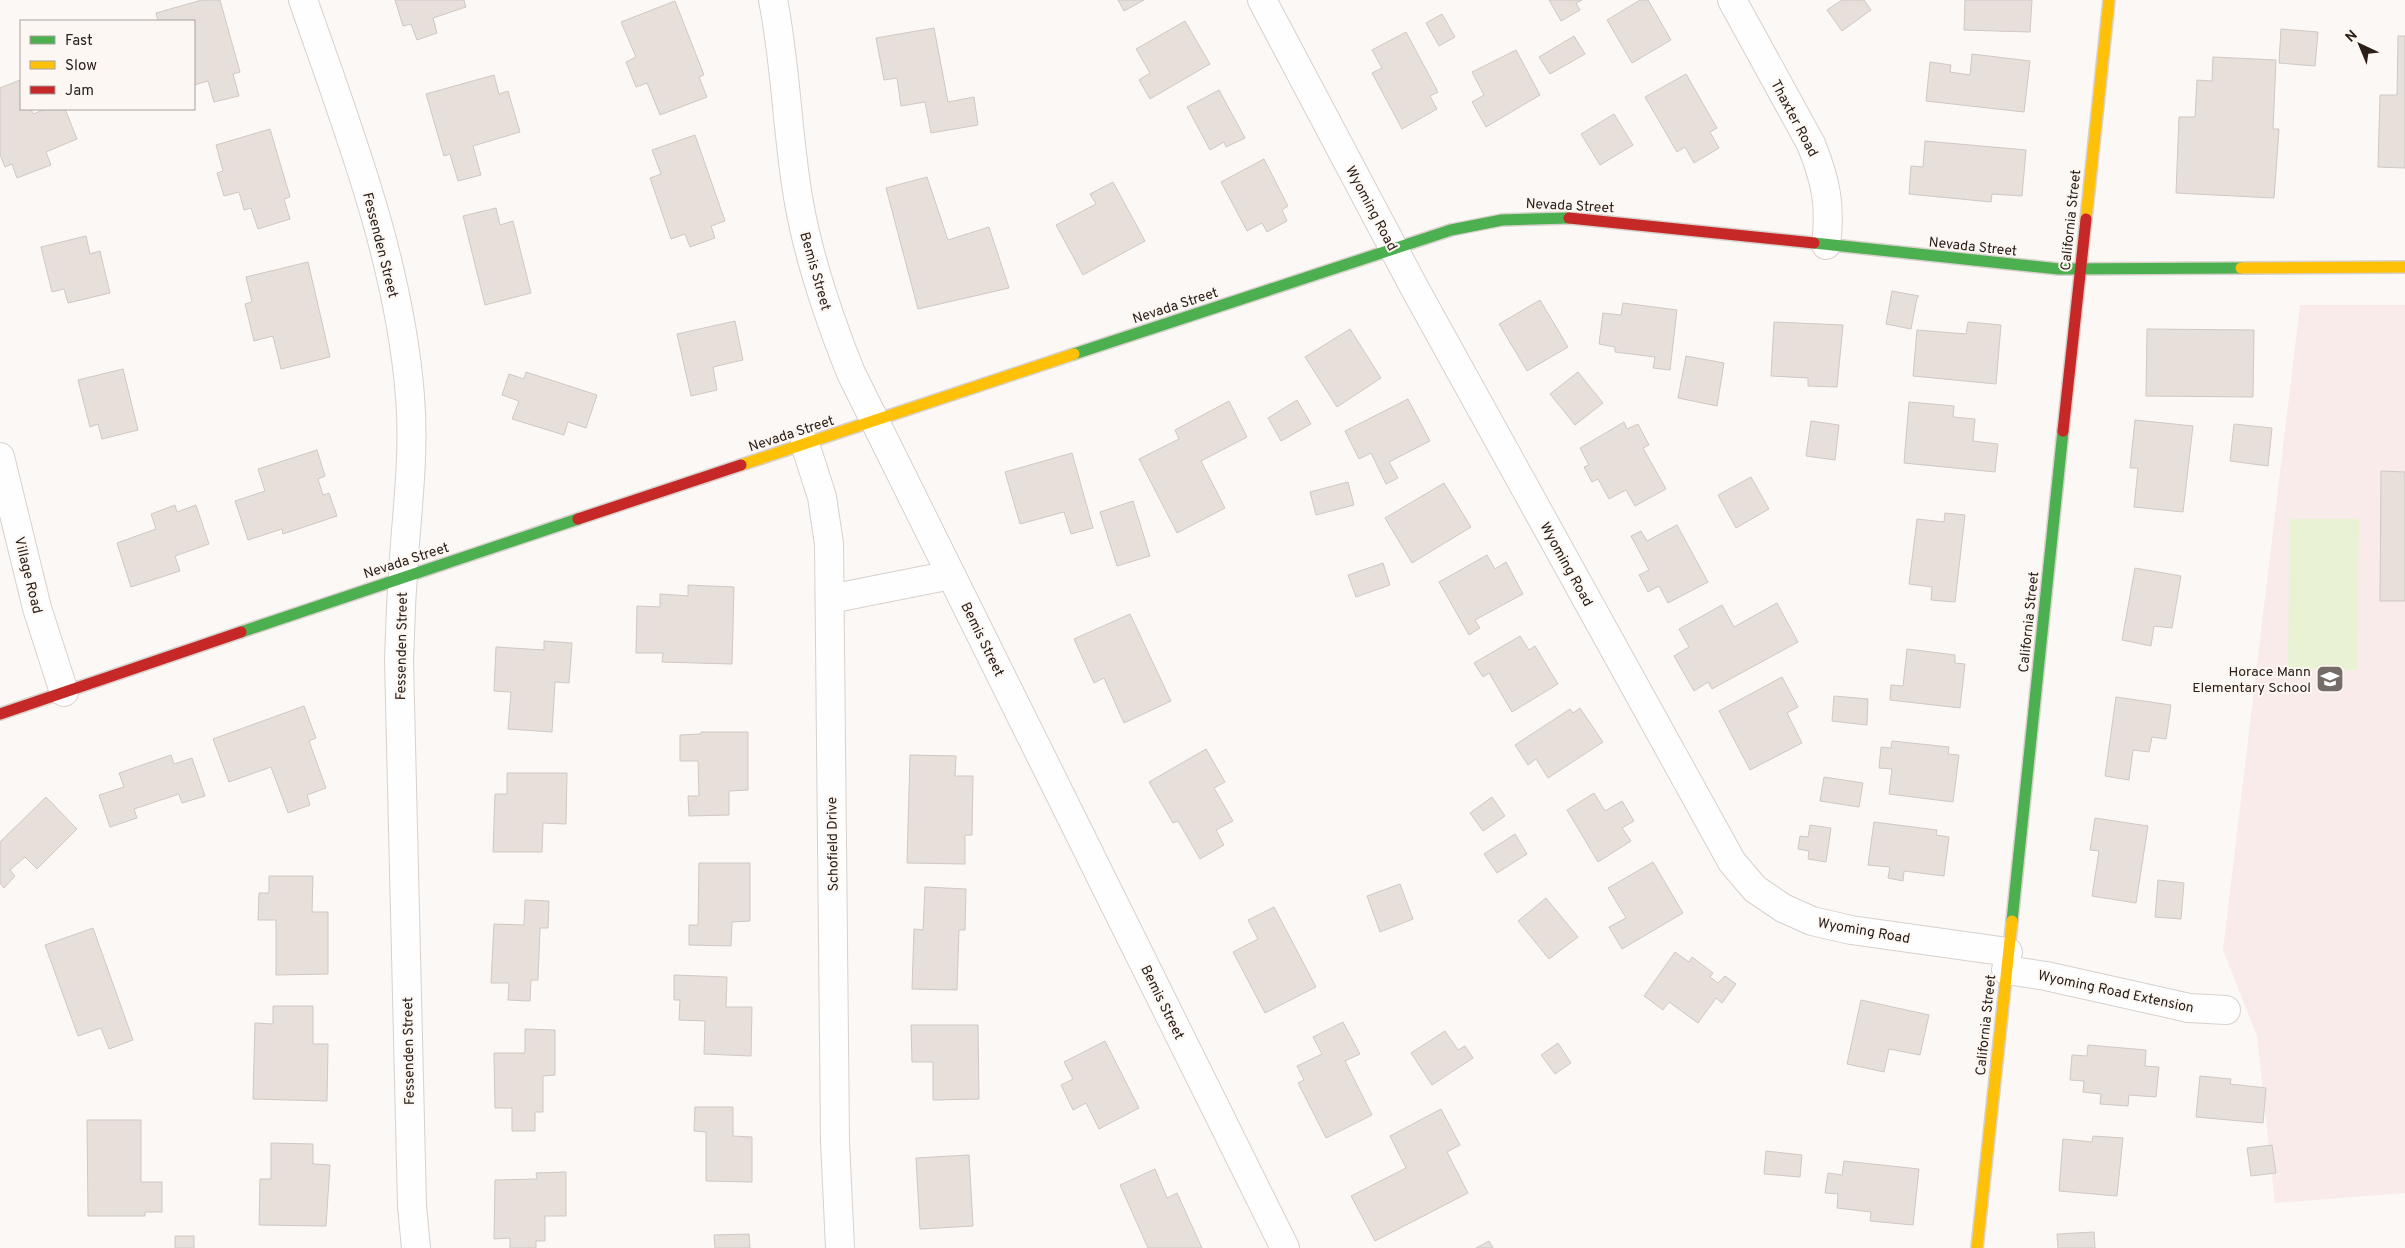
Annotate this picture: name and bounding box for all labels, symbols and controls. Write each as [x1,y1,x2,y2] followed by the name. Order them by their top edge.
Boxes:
[20,20,195,110] legend
[2335,20,2385,70] north arrow
[2342,27,2362,46] text: N
[65,32,93,51] text: Fast
[65,57,97,76] text: Slow
[1766,77,1821,160] street label: Thaxter Road
[65,82,94,101] text: Jam
[1341,163,1400,254] street label: Wyoming Road
[2058,169,2085,272] street label: California Street
[358,191,401,300] street label: Fessenden Street
[1525,196,1615,217] street label: Nevada Street
[795,230,834,313] street label: Bemis Street
[1928,234,2018,261] street label: Nevada Street
[1131,285,1220,328] street label: Nevada Street
[747,413,836,456] street label: Nevada Street
[1536,520,1596,610] street label: Wyoming Road
[10,535,45,616] street label: Village Road
[362,540,451,583] street label: Nevada Street
[2016,571,2043,674] street label: California Street
[393,592,412,700] street label: Fessenden Street
[956,600,1007,680] street label: Bemis Street
[2192,664,2311,697] place label: Horace Mann Elementary School
[2315,664,2345,694] school or university icon: Horace Mann Elementary School
[824,797,843,891] street label: Schofield Drive
[1816,915,1911,948] street label: Wyoming Road
[1136,963,1187,1043] street label: Bemis Street
[2036,968,2195,1017] street label: Wyoming Road Extension
[1973,974,2000,1077] street label: California Street
[400,997,419,1105] street label: Fessenden Street

